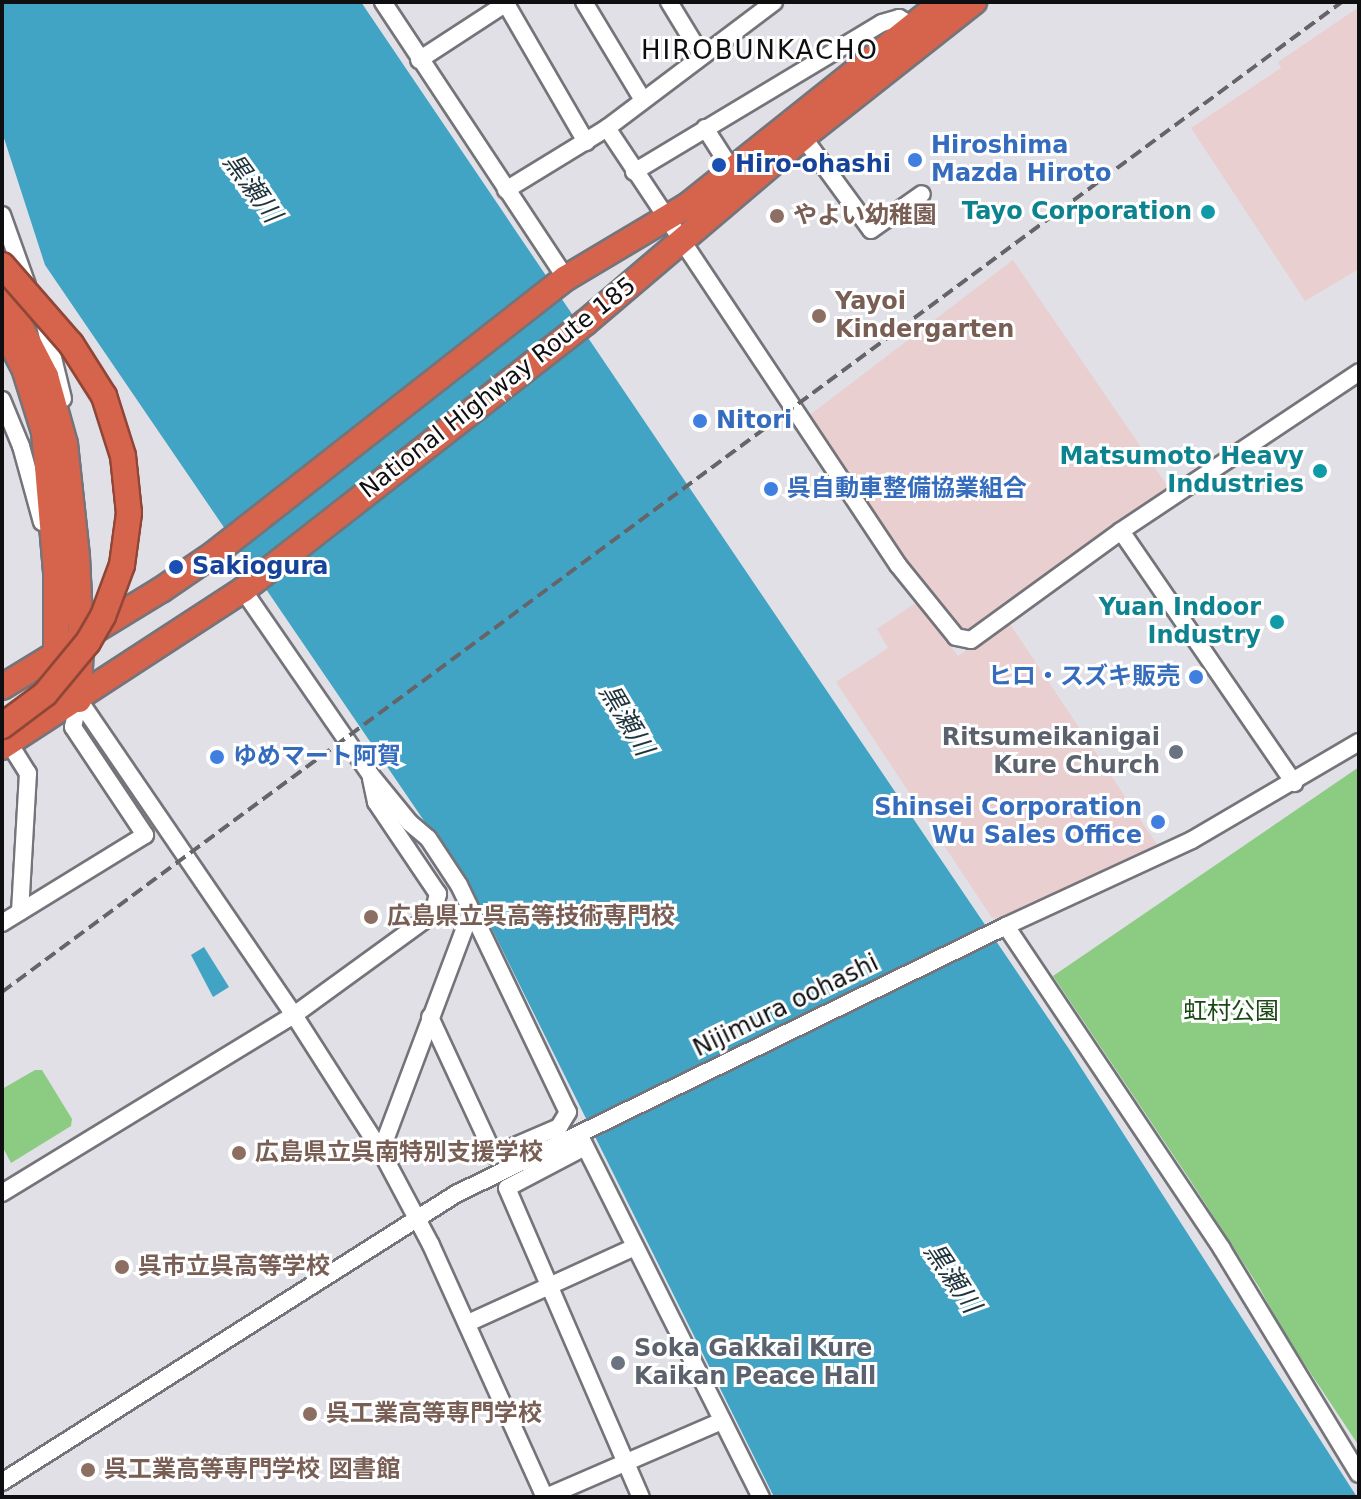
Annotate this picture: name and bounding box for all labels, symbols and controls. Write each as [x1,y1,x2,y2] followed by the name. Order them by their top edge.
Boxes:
[641,35,879,67] district label: HIROBUNKACHO
[931,132,1111,188] place label: Hiroshima Mazda Hiroto
[216,147,288,229] water label: 黒瀬川
[735,151,891,179] place label: Hiro-ohashi
[906,151,924,169] marker: Hiroshima Mazda Hiroto
[710,156,728,174] marker: Hiro-ohashi
[962,198,1192,226] place label: Tayo Corporation
[793,202,937,230] place label: やよい幼稚園
[1199,203,1217,221] marker: Tayo Corporation
[768,207,786,225] marker: やよい幼稚園
[354,271,642,505] street label: National Highway Route 185
[835,288,1014,344] place label: Yayoi Kindergarten
[810,307,828,325] marker: Yayoi Kindergarten
[716,407,792,435] place label: Nitori
[691,412,709,430] marker: Nitori
[1059,443,1304,499] place label: Matsumoto Heavy Industries
[1311,462,1329,480] marker: Matsumoto Heavy Industries
[787,475,1027,503] place label: 呉自動車整備協業組合
[762,480,780,498] marker: 呉自動車整備協業組合
[192,553,328,581] place label: Sakiogura
[167,558,185,576] marker: Sakiogura
[1099,594,1261,650] place label: Yuan Indoor Industry
[1268,613,1286,631] marker: Yuan Indoor Industry
[988,663,1180,691] place label: ヒロ・スズキ販売
[1187,668,1205,686] marker: ヒロ・スズキ販売
[593,679,659,761] water label: 黒瀬川
[942,724,1160,780] place label: Ritsumeikanigai Kure Church
[233,743,401,771] place label: ゆめマート阿賀
[1167,743,1185,761] marker: Ritsumeikanigai Kure Church
[208,748,226,766] marker: ゆめマート阿賀
[874,794,1142,850] place label: Shinsei Corporation Wu Sales Office
[1149,813,1167,831] marker: Shinsei Corporation Wu Sales Office
[387,903,675,931] place label: 広島県立呉高等技術専門校
[362,908,380,926] marker: 広島県立呉高等技術専門校
[689,949,883,1063] street label: Nijimura oohashi
[1183,998,1279,1026] park label: 虹村公園
[255,1139,543,1167] place label: 広島県立呉南特別支援学校
[230,1144,248,1162] marker: 広島県立呉南特別支援学校
[917,1237,987,1319] water label: 黒瀬川
[138,1253,330,1281] place label: 呉市立呉高等学校
[113,1258,131,1276] marker: 呉市立呉高等学校
[634,1335,876,1391] place label: Soka Gakkai Kure Kaikan Peace Hall
[609,1354,627,1372] marker: Soka Gakkai Kure Kaikan Peace Hall
[326,1400,542,1428] place label: 呉工業高等専門学校
[301,1405,319,1423] marker: 呉工業高等専門学校
[104,1456,400,1484] place label: 呉工業高等専門学校 図書館
[79,1461,97,1479] marker: 呉工業高等専門学校 図書館

